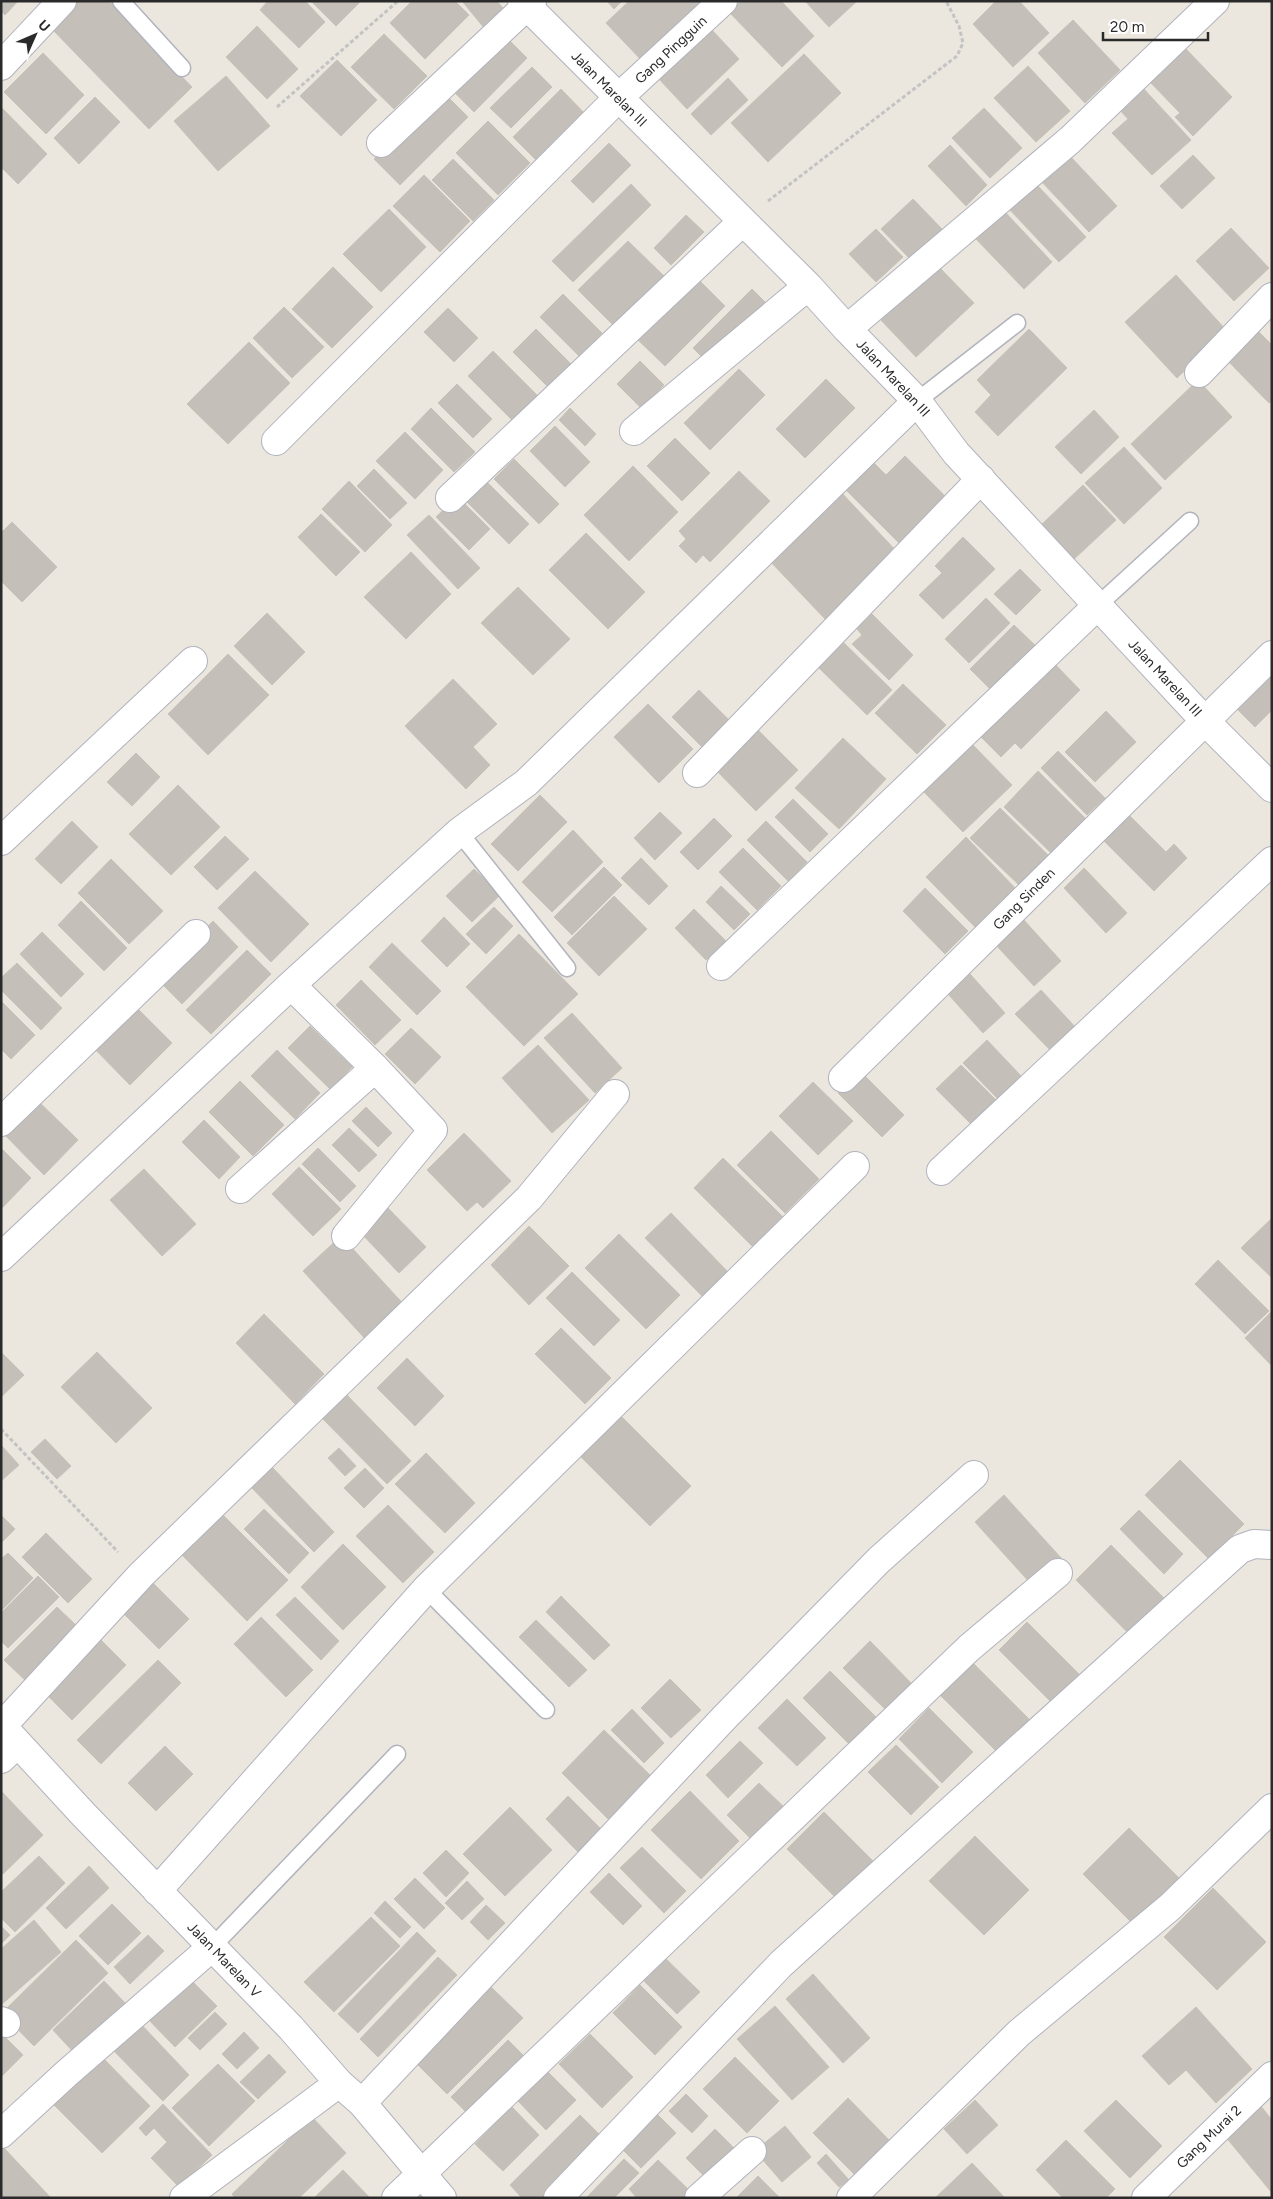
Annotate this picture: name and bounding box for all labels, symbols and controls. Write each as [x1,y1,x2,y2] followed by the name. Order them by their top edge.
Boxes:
[10,10,60,60] north arrow
[1103,10,1208,42] scale bar
[632,12,710,88] street label: Gang Pingguin
[34,17,53,36] text: U
[1110,18,1144,36] text: 20 m
[568,48,650,130] street label: Jalan Marelan III
[853,336,933,420] street label: Jalan Marelan III
[1125,636,1205,720] street label: Jalan Marelan III
[989,864,1059,934] street label: Gang Sinden
[184,1919,264,2002] street label: Jalan Marelan V
[1173,2102,1245,2172] street label: Gang Murai 2

